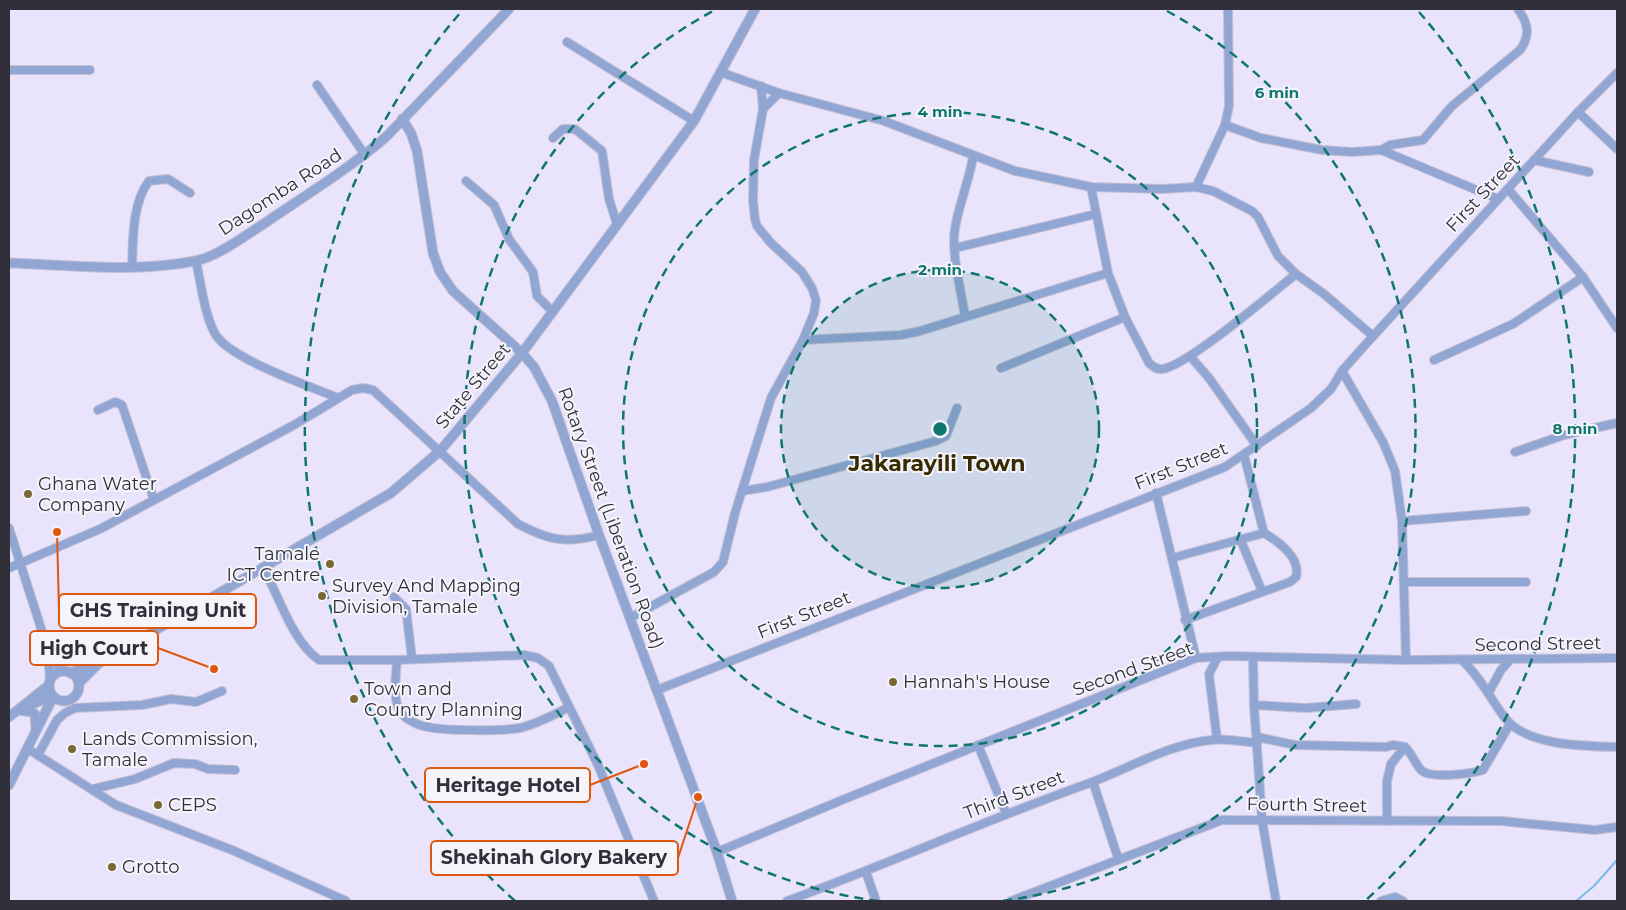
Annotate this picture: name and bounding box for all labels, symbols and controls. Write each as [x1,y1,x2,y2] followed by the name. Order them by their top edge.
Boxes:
[1255,83,1299,102] text: 6 min
[917,102,963,121] text: 4 min
[214,144,346,240] street label: Dagomba Road
[1441,149,1525,237] street label: First Street
[918,260,962,279] text: 2 min
[431,338,515,434] street label: State Street
[553,384,669,652] street label: Rotary Street (Liberation Road)
[1553,419,1597,438] text: 8 min
[931,420,949,438] centre of rings
[1131,437,1231,495] street label: First Street
[848,450,1025,477] district label: Jakarayili Town
[38,473,157,516] place label: Ghana Water Company
[22,488,34,500] marker: Ghana Water Company
[226,543,320,586] place label: Tamale ICT Centre
[324,558,336,570] marker: Tamale ICT Centre
[332,575,521,618] place label: Survey And Mapping Division, Tamale
[754,586,854,644] street label: First Street
[316,590,328,602] marker: Survey And Mapping Division, Tamale
[59,594,256,628] callout: GHS Training Unit
[70,599,246,622] text: GHS Training Unit
[30,631,158,665] callout: High Court
[1474,632,1602,656] street label: Second Street
[40,637,148,660] text: High Court
[1070,637,1196,701] street label: Second Street
[903,671,1050,693] place label: Hannah's House
[887,676,899,688] marker: Hannah's House
[364,678,523,721] place label: Town and Country Planning
[348,693,360,705] marker: Town and Country Planning
[82,728,257,771] place label: Lands Commission, Tamale
[66,743,78,755] marker: Lands Commission, Tamale
[961,766,1067,824] street label: Third Street
[425,768,590,802] callout: Heritage Hotel
[435,774,581,797] text: Heritage Hotel
[1247,793,1367,817] street label: Fourth Street
[168,794,217,816] place label: CEPS
[152,799,164,811] marker: CEPS
[431,841,678,875] callout: Shekinah Glory Bakery
[441,846,668,869] text: Shekinah Glory Bakery
[122,856,180,878] place label: Grotto
[106,861,118,873] marker: Grotto

